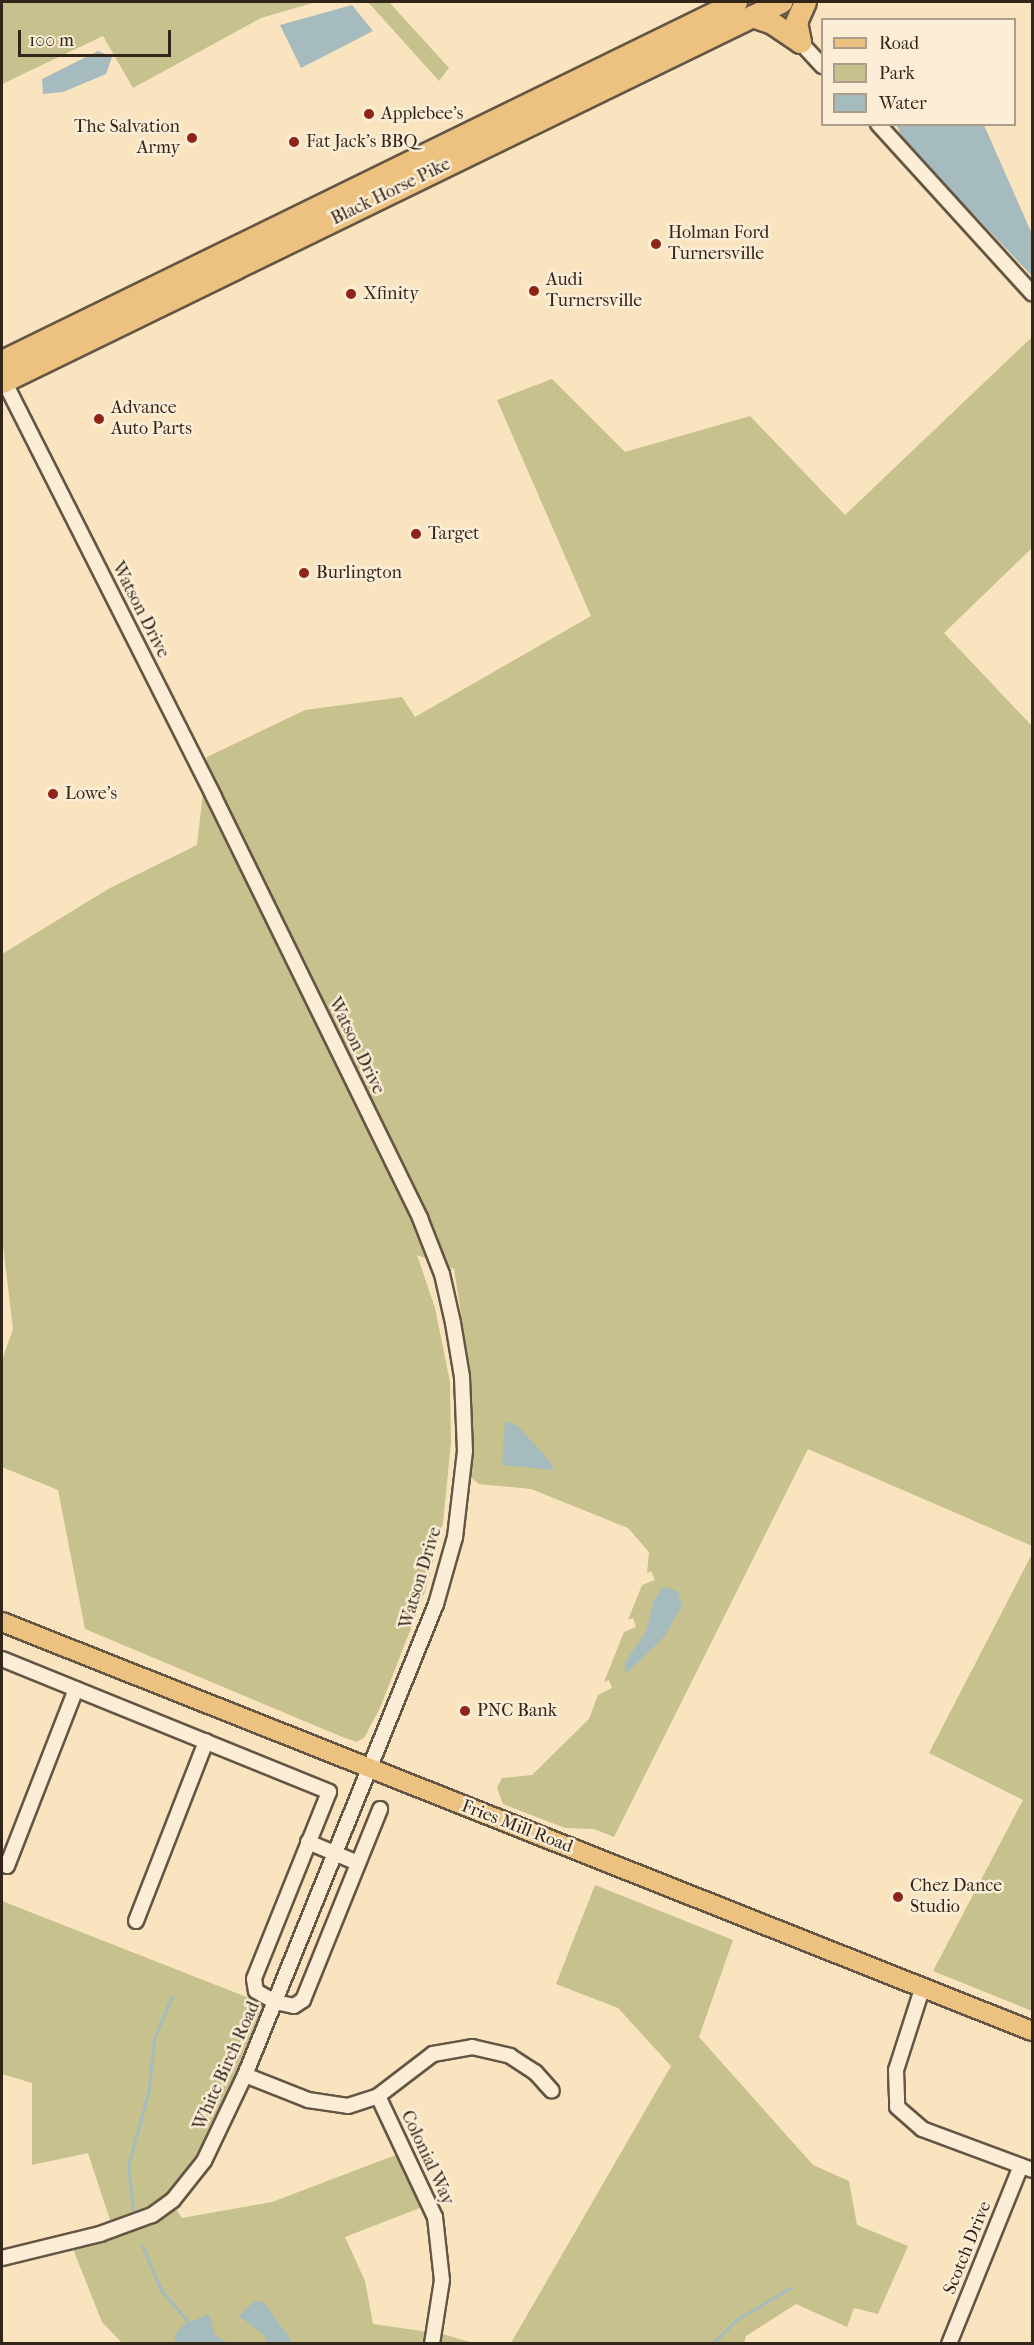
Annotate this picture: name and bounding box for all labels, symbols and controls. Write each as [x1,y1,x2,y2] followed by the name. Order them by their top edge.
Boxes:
[21,18,174,56] scale bar
[821,18,1016,126] legend
[29,30,74,51] text: 100 m
[879,33,919,54] text: Road
[879,63,915,84] text: Park
[879,93,927,114] text: Water
[381,103,463,125] place label: Applebee's
[362,107,376,121] marker: Applebee's
[74,117,180,160] place label: The Salvation Army
[185,131,199,145] marker: The Salvation Army
[306,131,417,153] place label: Fat Jack's BBQ
[287,135,301,149] marker: Fat Jack's BBQ
[328,154,454,230] street label: Black Horse Pike
[668,223,769,266] place label: Holman Ford Turnersville
[649,237,663,251] marker: Holman Ford Turnersville
[546,270,642,312] place label: Audi Turnersville
[363,283,419,305] place label: Xfinity
[527,284,541,298] marker: Audi Turnersville
[344,287,358,301] marker: Xfinity
[111,398,192,440] place label: Advance Auto Parts
[92,412,106,426] marker: Advance Auto Parts
[428,523,479,545] place label: Target
[409,527,423,541] marker: Target
[107,558,173,662] street label: Watson Drive
[316,562,402,584] place label: Burlington
[297,566,311,580] marker: Burlington
[65,783,117,805] place label: Lowe's
[46,787,60,801] marker: Lowe's
[323,994,389,1098] street label: Watson Drive
[395,1525,447,1631] street label: Watson Drive
[477,1700,557,1722] place label: PNC Bank
[458,1704,472,1718] marker: PNC Bank
[458,1796,576,1858] street label: Fries Mill Road
[910,1876,1002,1918] place label: Chez Dance Studio
[891,1890,905,1904] marker: Chez Dance Studio
[189,1998,265,2134] street label: White Birch Road
[396,2107,458,2209] street label: Colonial Way
[940,2198,996,2298] street label: Scotch Drive

